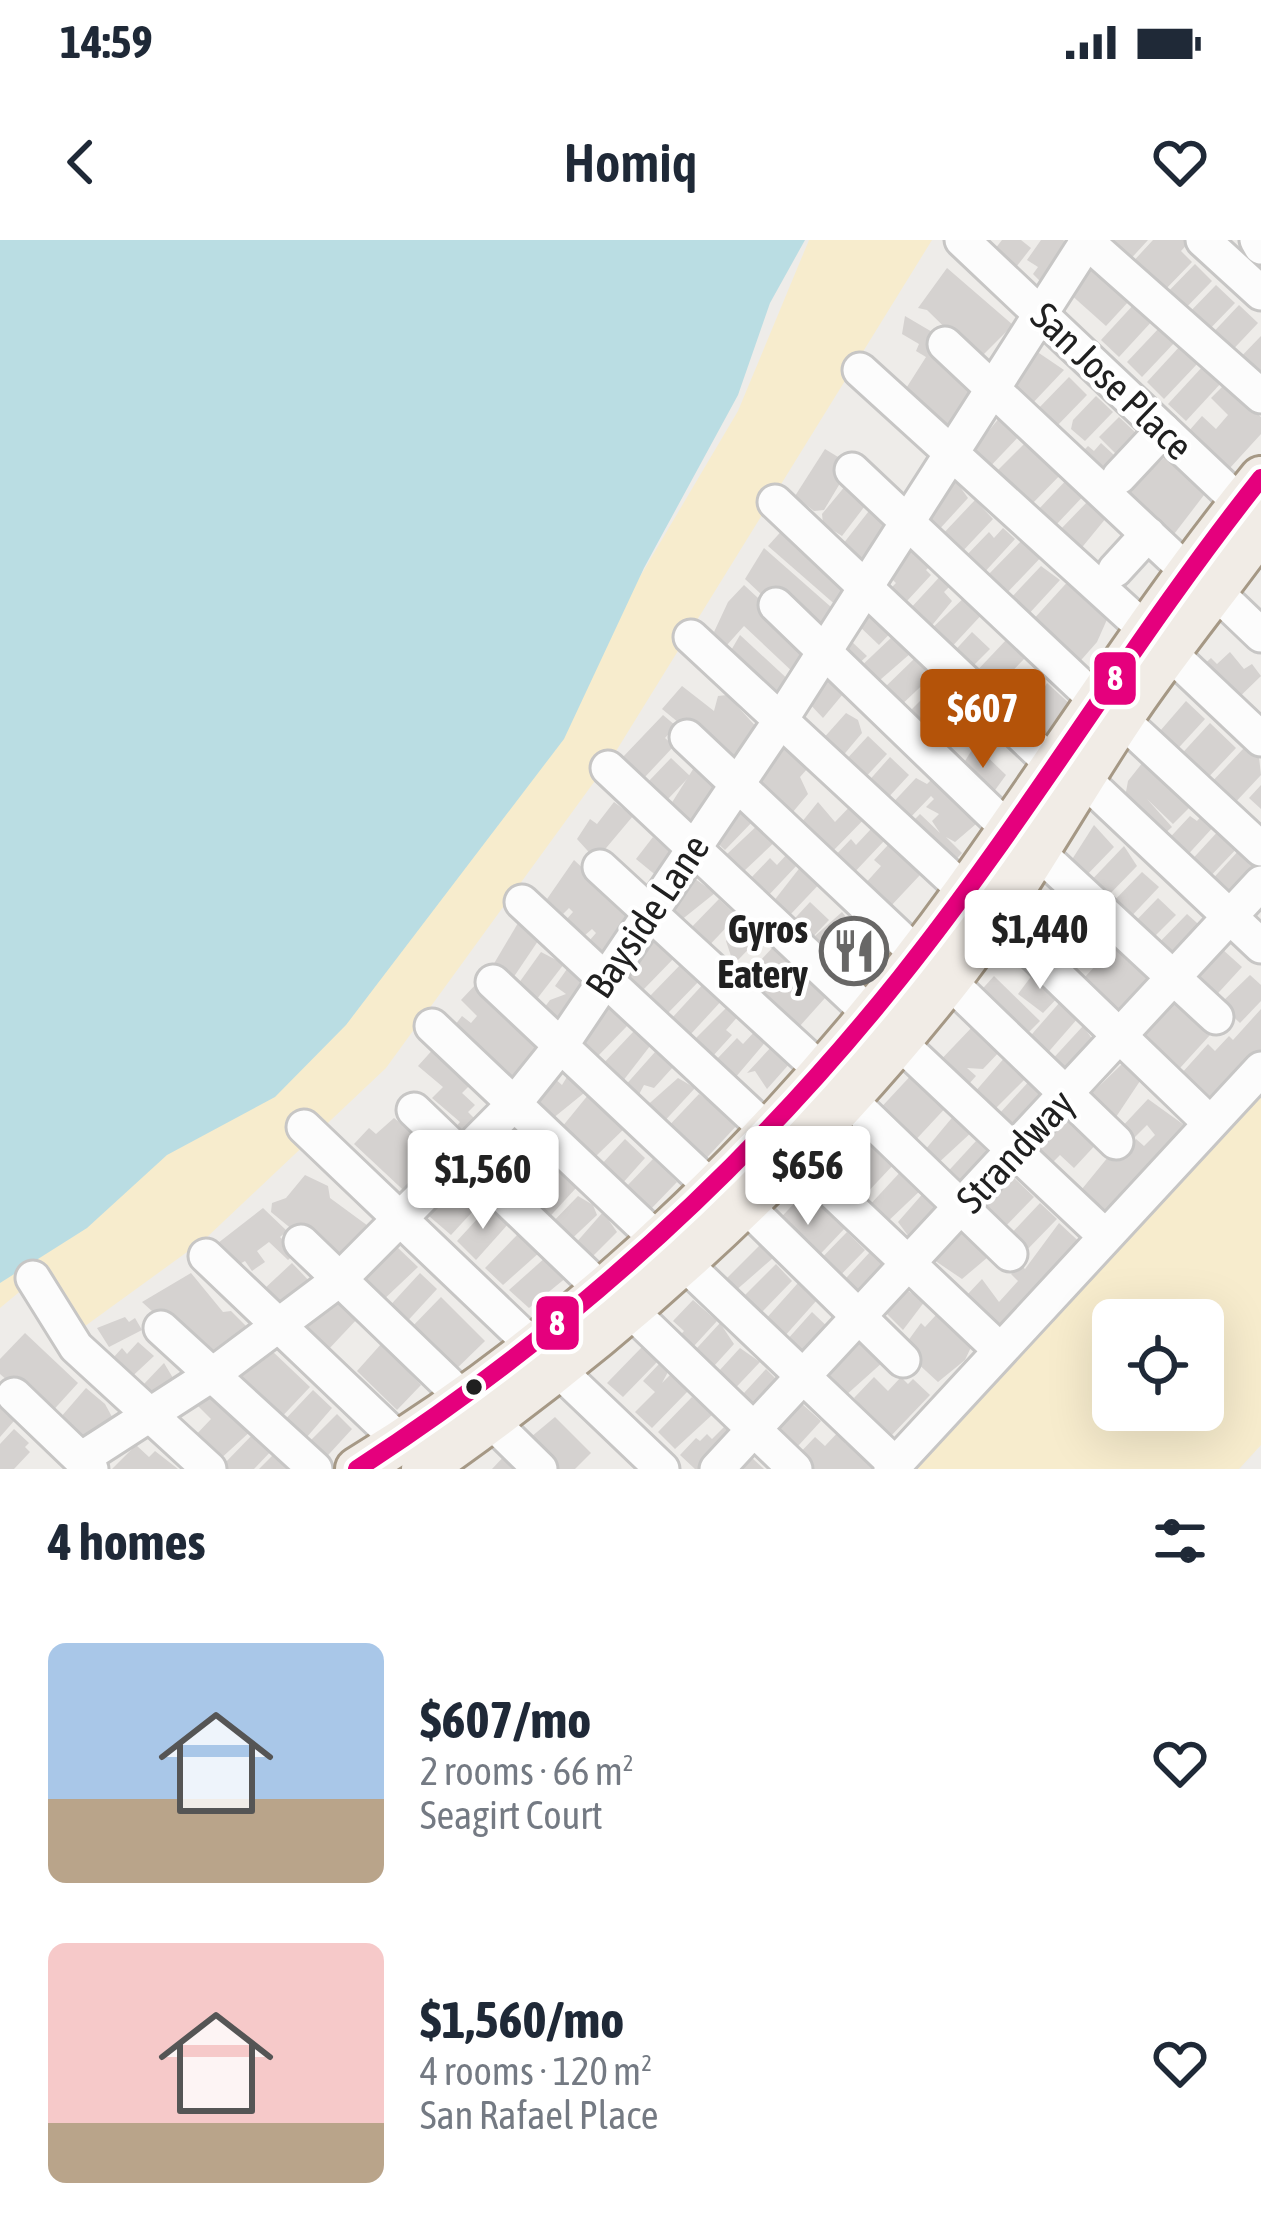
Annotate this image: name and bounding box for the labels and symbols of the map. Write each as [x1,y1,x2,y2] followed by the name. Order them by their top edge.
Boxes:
[1023,294,1201,468] street label: San Jose Place
[1092,650,1138,707] line badge: 8
[1107,659,1123,697] text: 8
[912,669,1054,771] pin: $607
[577,826,717,1006] street label: Bayside Lane
[942,890,1138,992] pin: $1,440
[717,907,808,996] place label: Gyros Eatery
[819,916,889,986] restaurant icon: Gyros Eatery
[947,1081,1083,1221] street label: Strandway
[737,1126,879,1228] pin: $656
[385,1130,581,1232] pin: $1,560
[534,1294,581,1352] line badge: 8
[549,1304,565,1342] text: 8
[463,1376,485,1398] unlabelled marker

